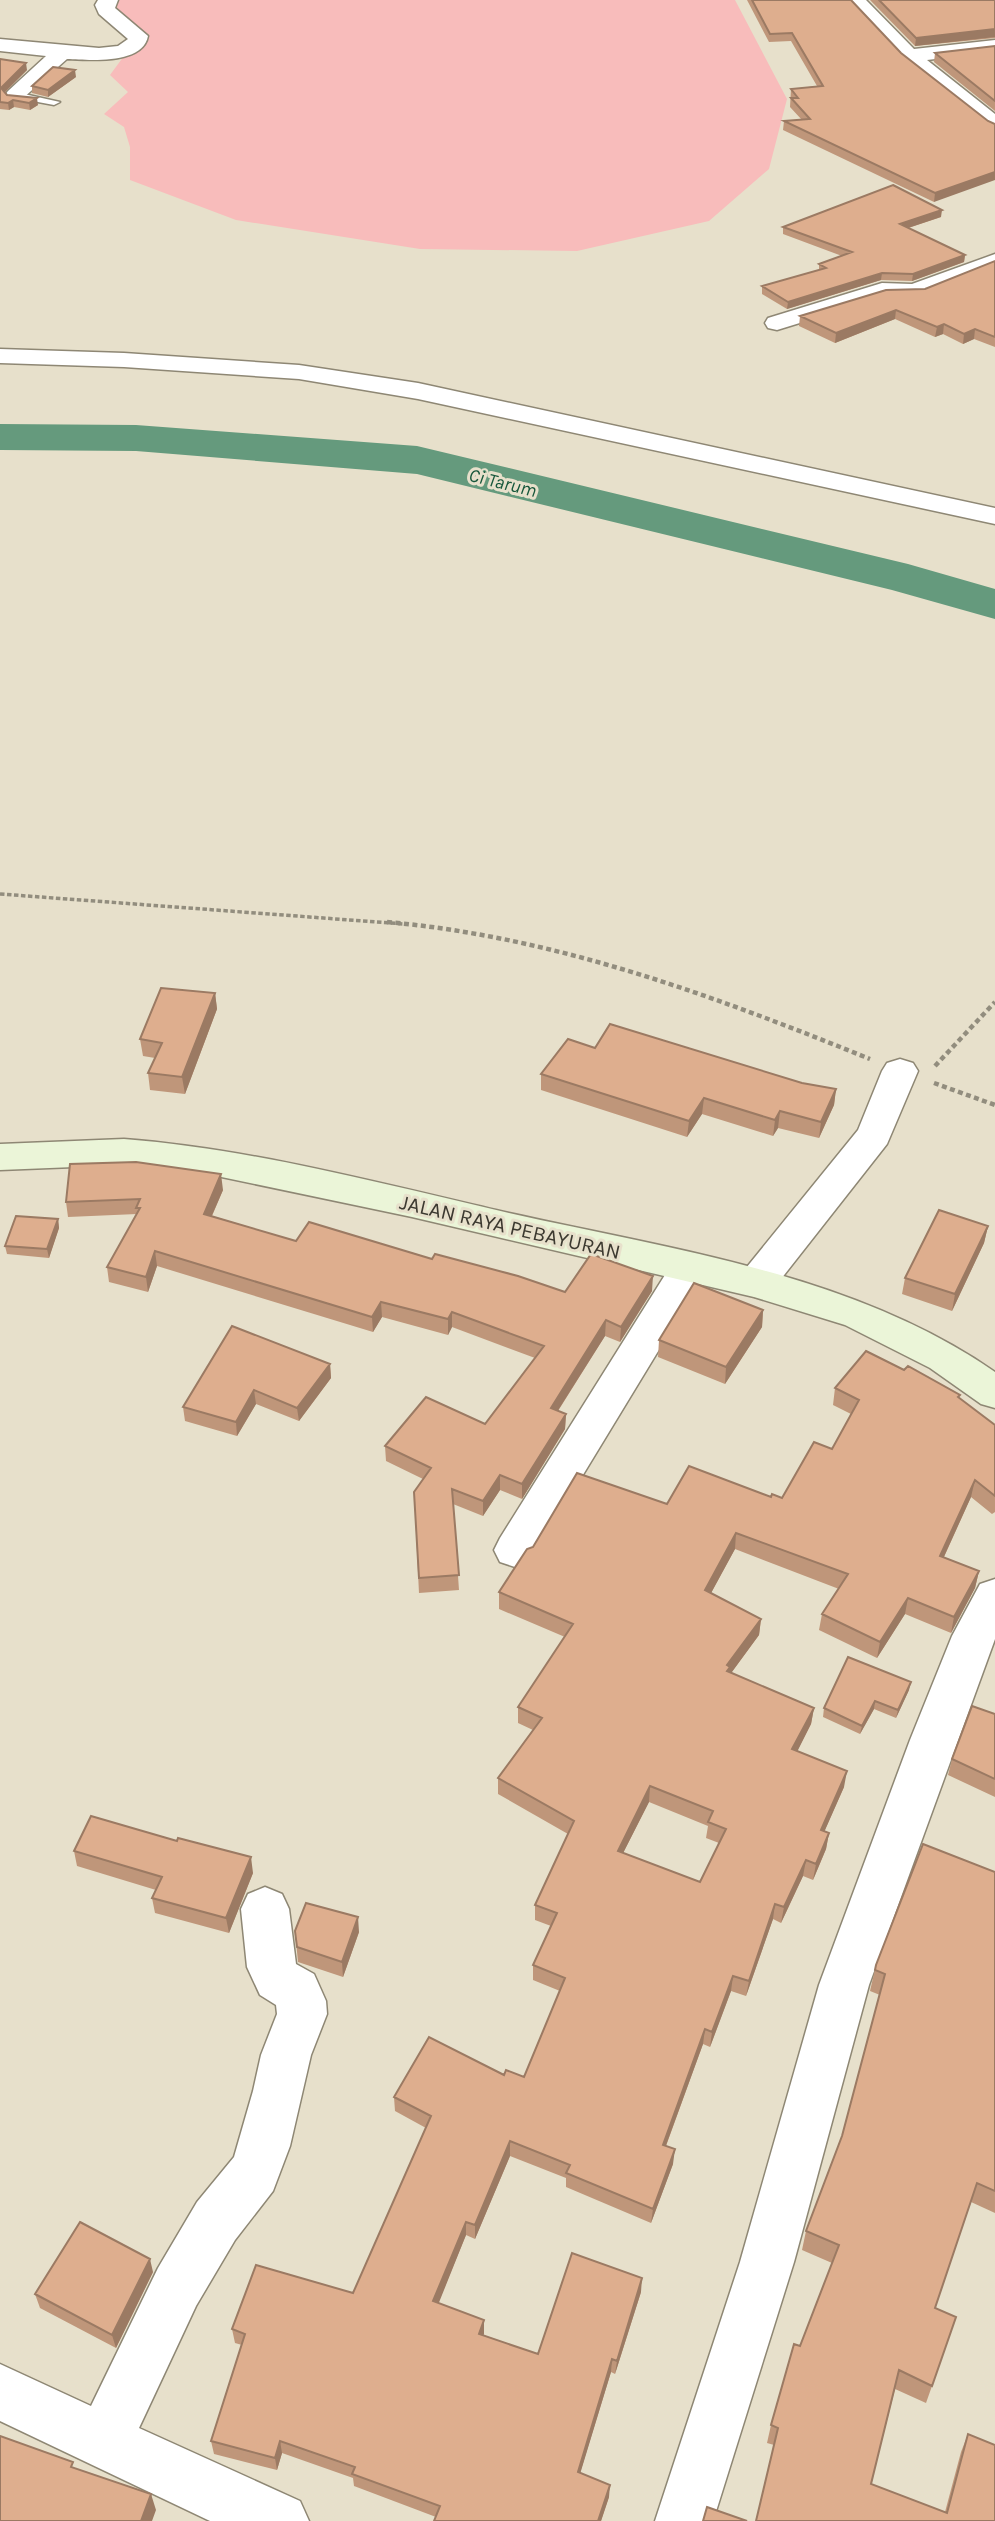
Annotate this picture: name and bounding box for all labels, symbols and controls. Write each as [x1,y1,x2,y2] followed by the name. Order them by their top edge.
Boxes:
[467,464,539,502] water label: Ci Tarum
[397,1190,623,1264] street label: JALAN RAYA PEBAYURAN

